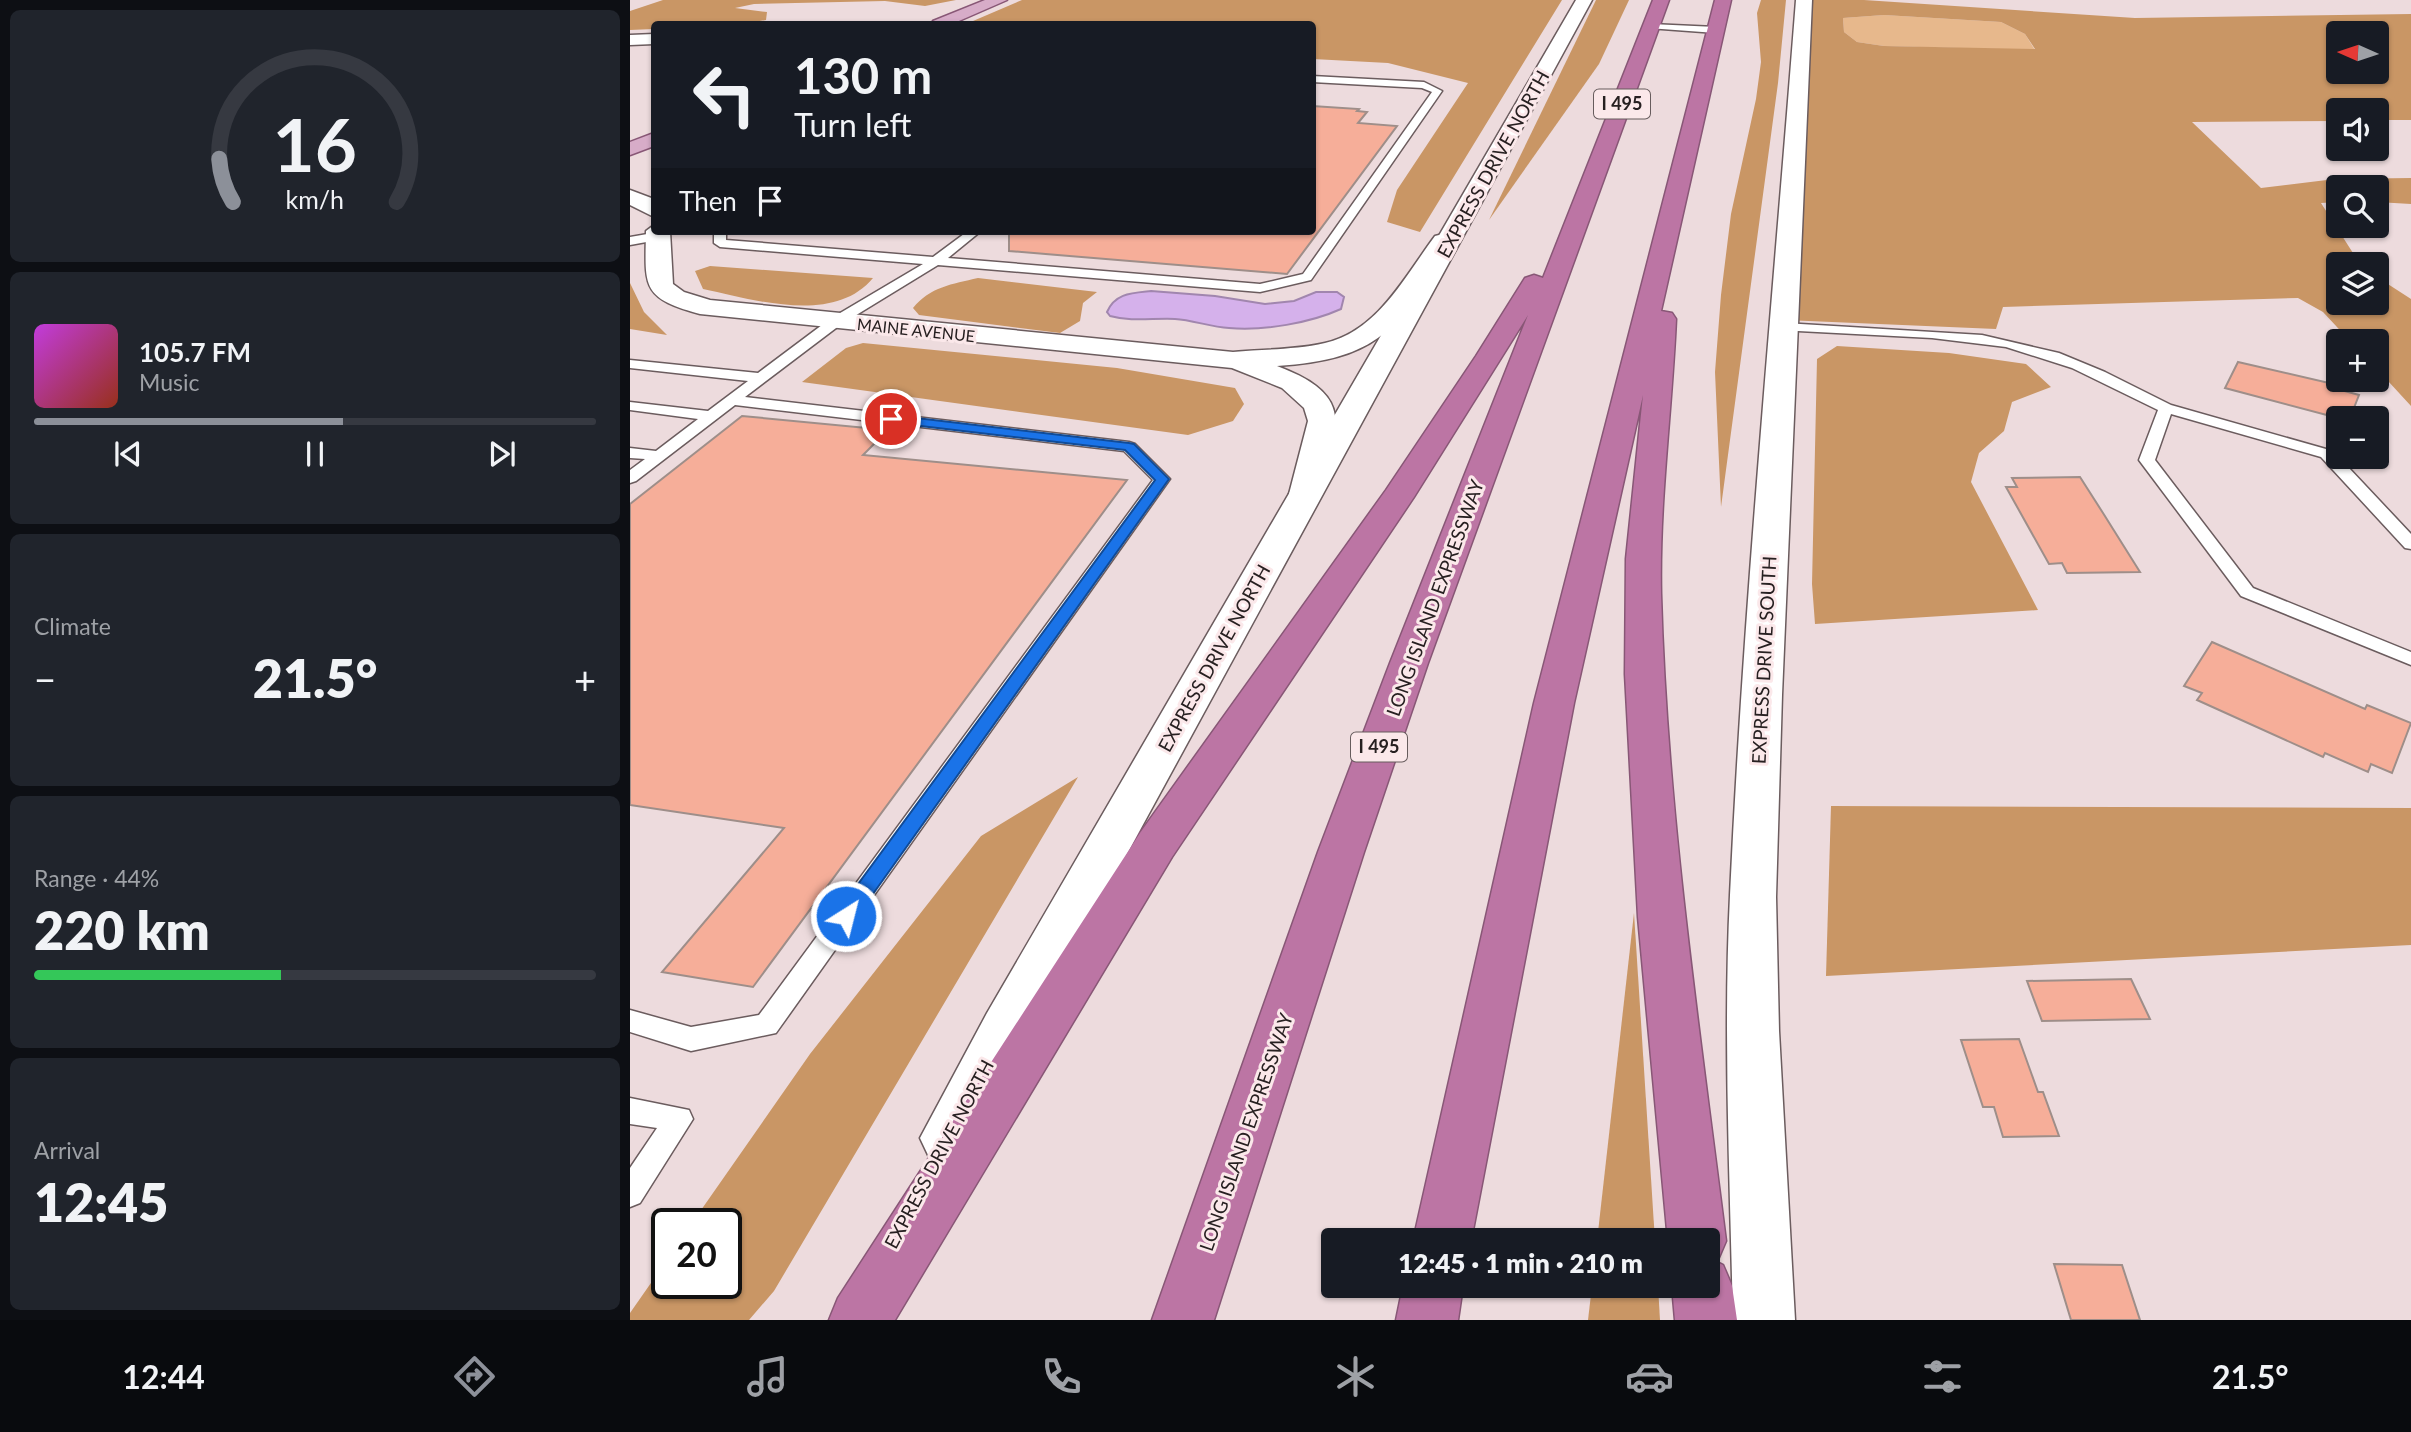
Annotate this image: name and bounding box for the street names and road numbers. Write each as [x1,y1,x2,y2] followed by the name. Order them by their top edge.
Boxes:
[1432,66,1554,261] street label: EXPRESS DRIVE NORTH
[1594,90,1650,119] road number: I 495
[856,314,976,345] street label: MAINE AVENUE
[1381,476,1488,719] street label: LONG ISLAND EXPRESSWAY
[1747,555,1780,765] street label: EXPRESS DRIVE SOUTH
[1153,560,1275,755] street label: EXPRESS DRIVE NORTH
[1351,732,1407,762] road number: I 495
[1194,1010,1297,1254] street label: LONG ISLAND EXPRESSWAY
[879,1056,998,1252] street label: EXPRESS DRIVE NORTH

